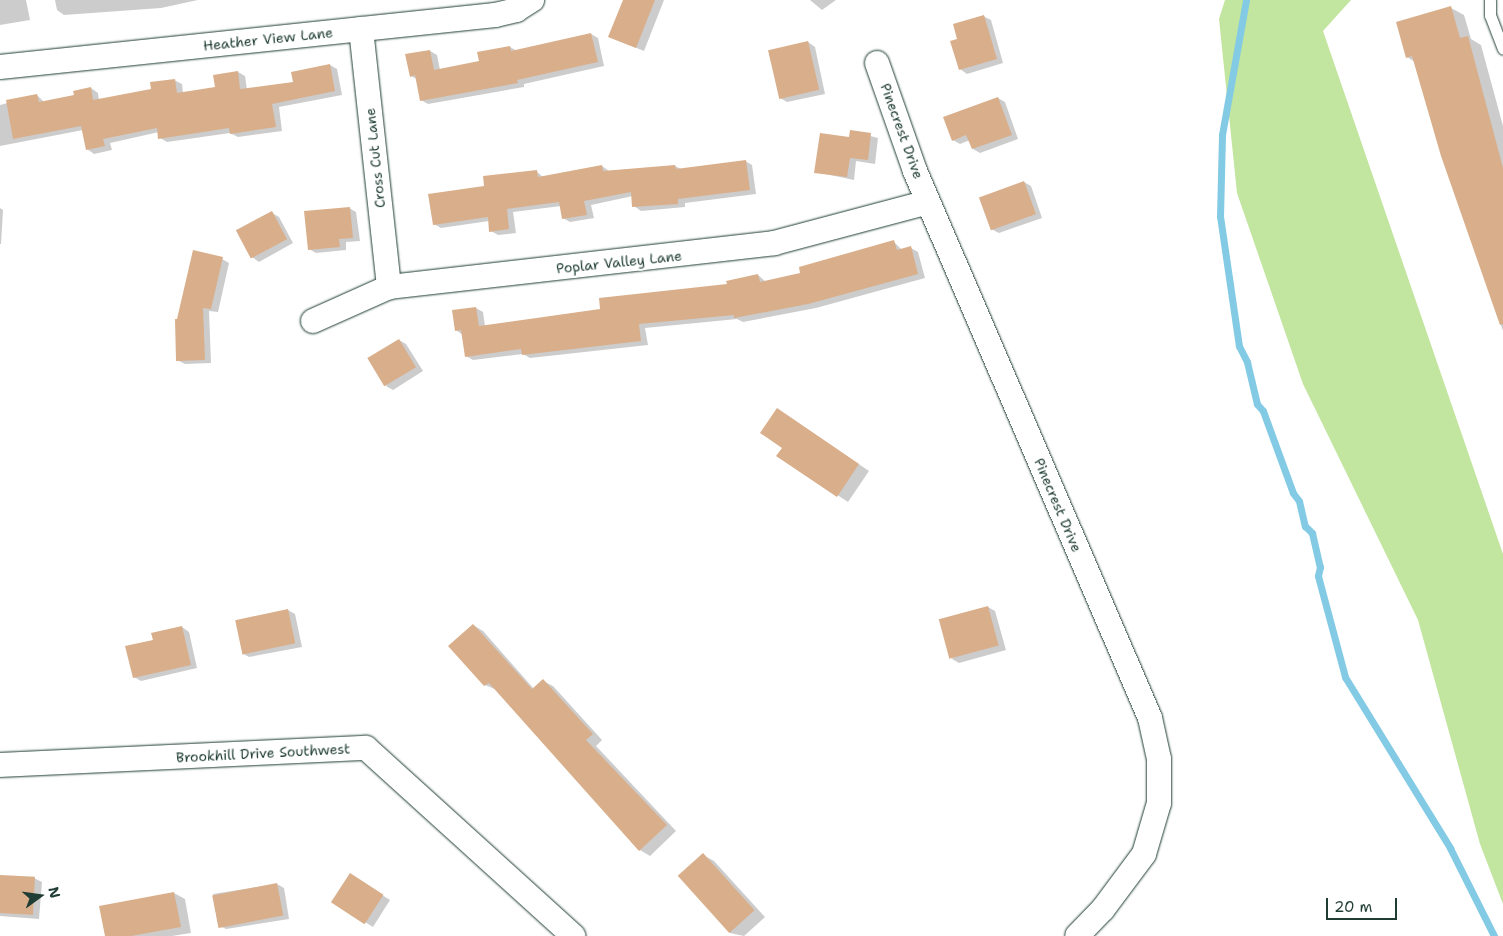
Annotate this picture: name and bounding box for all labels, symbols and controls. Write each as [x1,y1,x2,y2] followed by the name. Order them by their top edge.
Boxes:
[202,24,334,54] street label: Heather View Lane
[877,81,927,181] street label: Pinecrest Drive
[361,107,389,209] street label: Cross Cut Lane
[555,247,683,277] street label: Poplar Valley Lane
[1031,456,1085,554] street label: Pinecrest Drive
[176,740,350,766] street label: Brookhill Drive Southwest
[15,871,65,921] north arrow
[44,885,65,900] text: N
[1328,888,1399,920] scale bar
[1334,897,1373,917] text: 20 m

